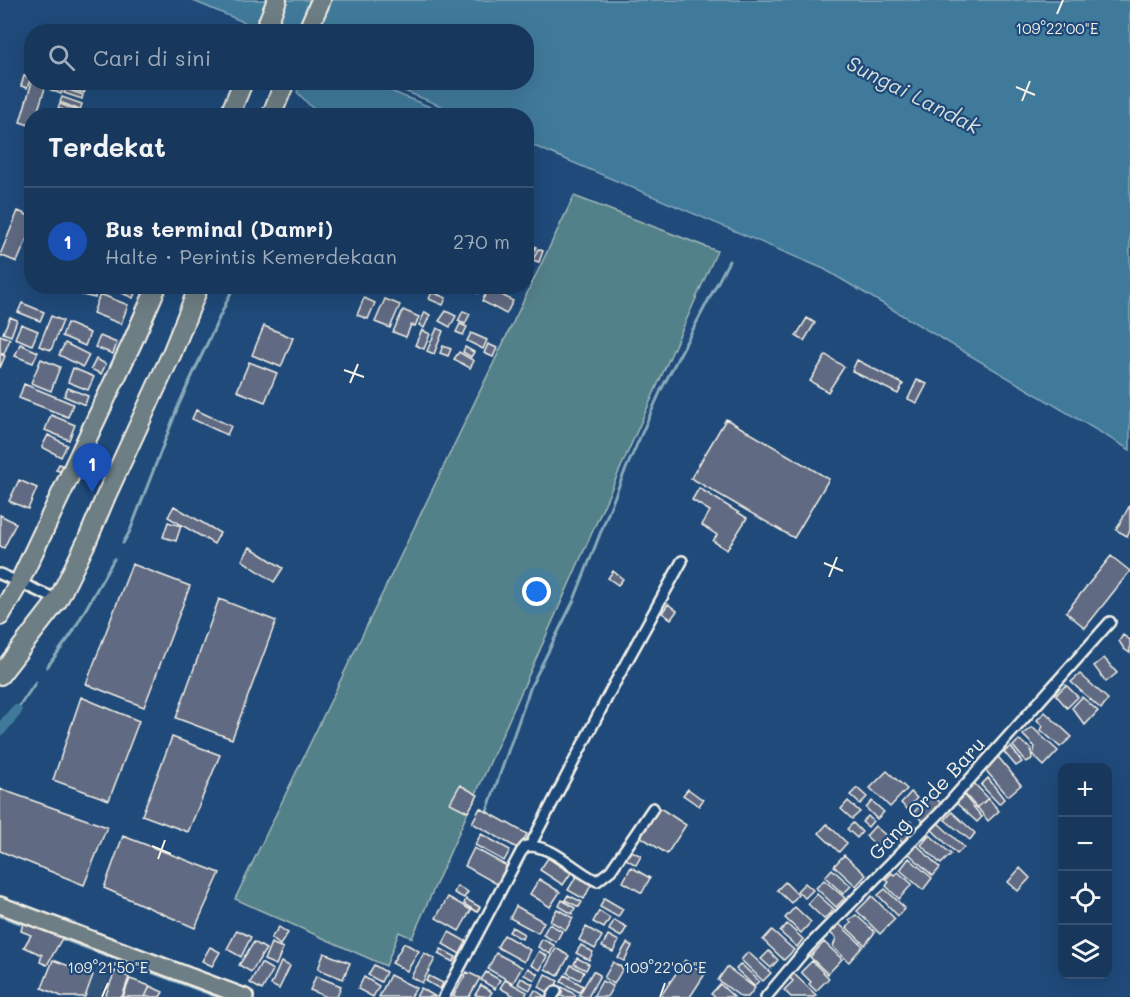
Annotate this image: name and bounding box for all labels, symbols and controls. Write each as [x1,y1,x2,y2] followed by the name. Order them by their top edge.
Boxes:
[1015,18,1099,38] text: 109°22'00"E
[24,24,534,90] search box
[45,41,78,74] icon: search
[93,43,211,72] text: Cari di sini
[843,49,986,140] water label: Sungai Landak
[48,130,166,164] text: Terdekat
[105,214,333,243] text: Bus terminal (Damri)
[63,228,72,254] text: 1
[453,228,510,254] text: 270 m
[105,243,397,269] text: Halte · Perintis Kemerdekaan
[72,444,112,493] pin: 1
[522,577,551,606] your location
[862,731,990,865] street label: Gang Orde Baru
[1058,763,1112,979] map controls
[1058,763,1112,817] button: +
[1058,817,1112,871] button: −
[1058,871,1112,925] button: locate
[1058,925,1112,979] button: layers
[68,957,149,977] text: 109°21'50"E
[623,957,707,977] text: 109°22'00"E

